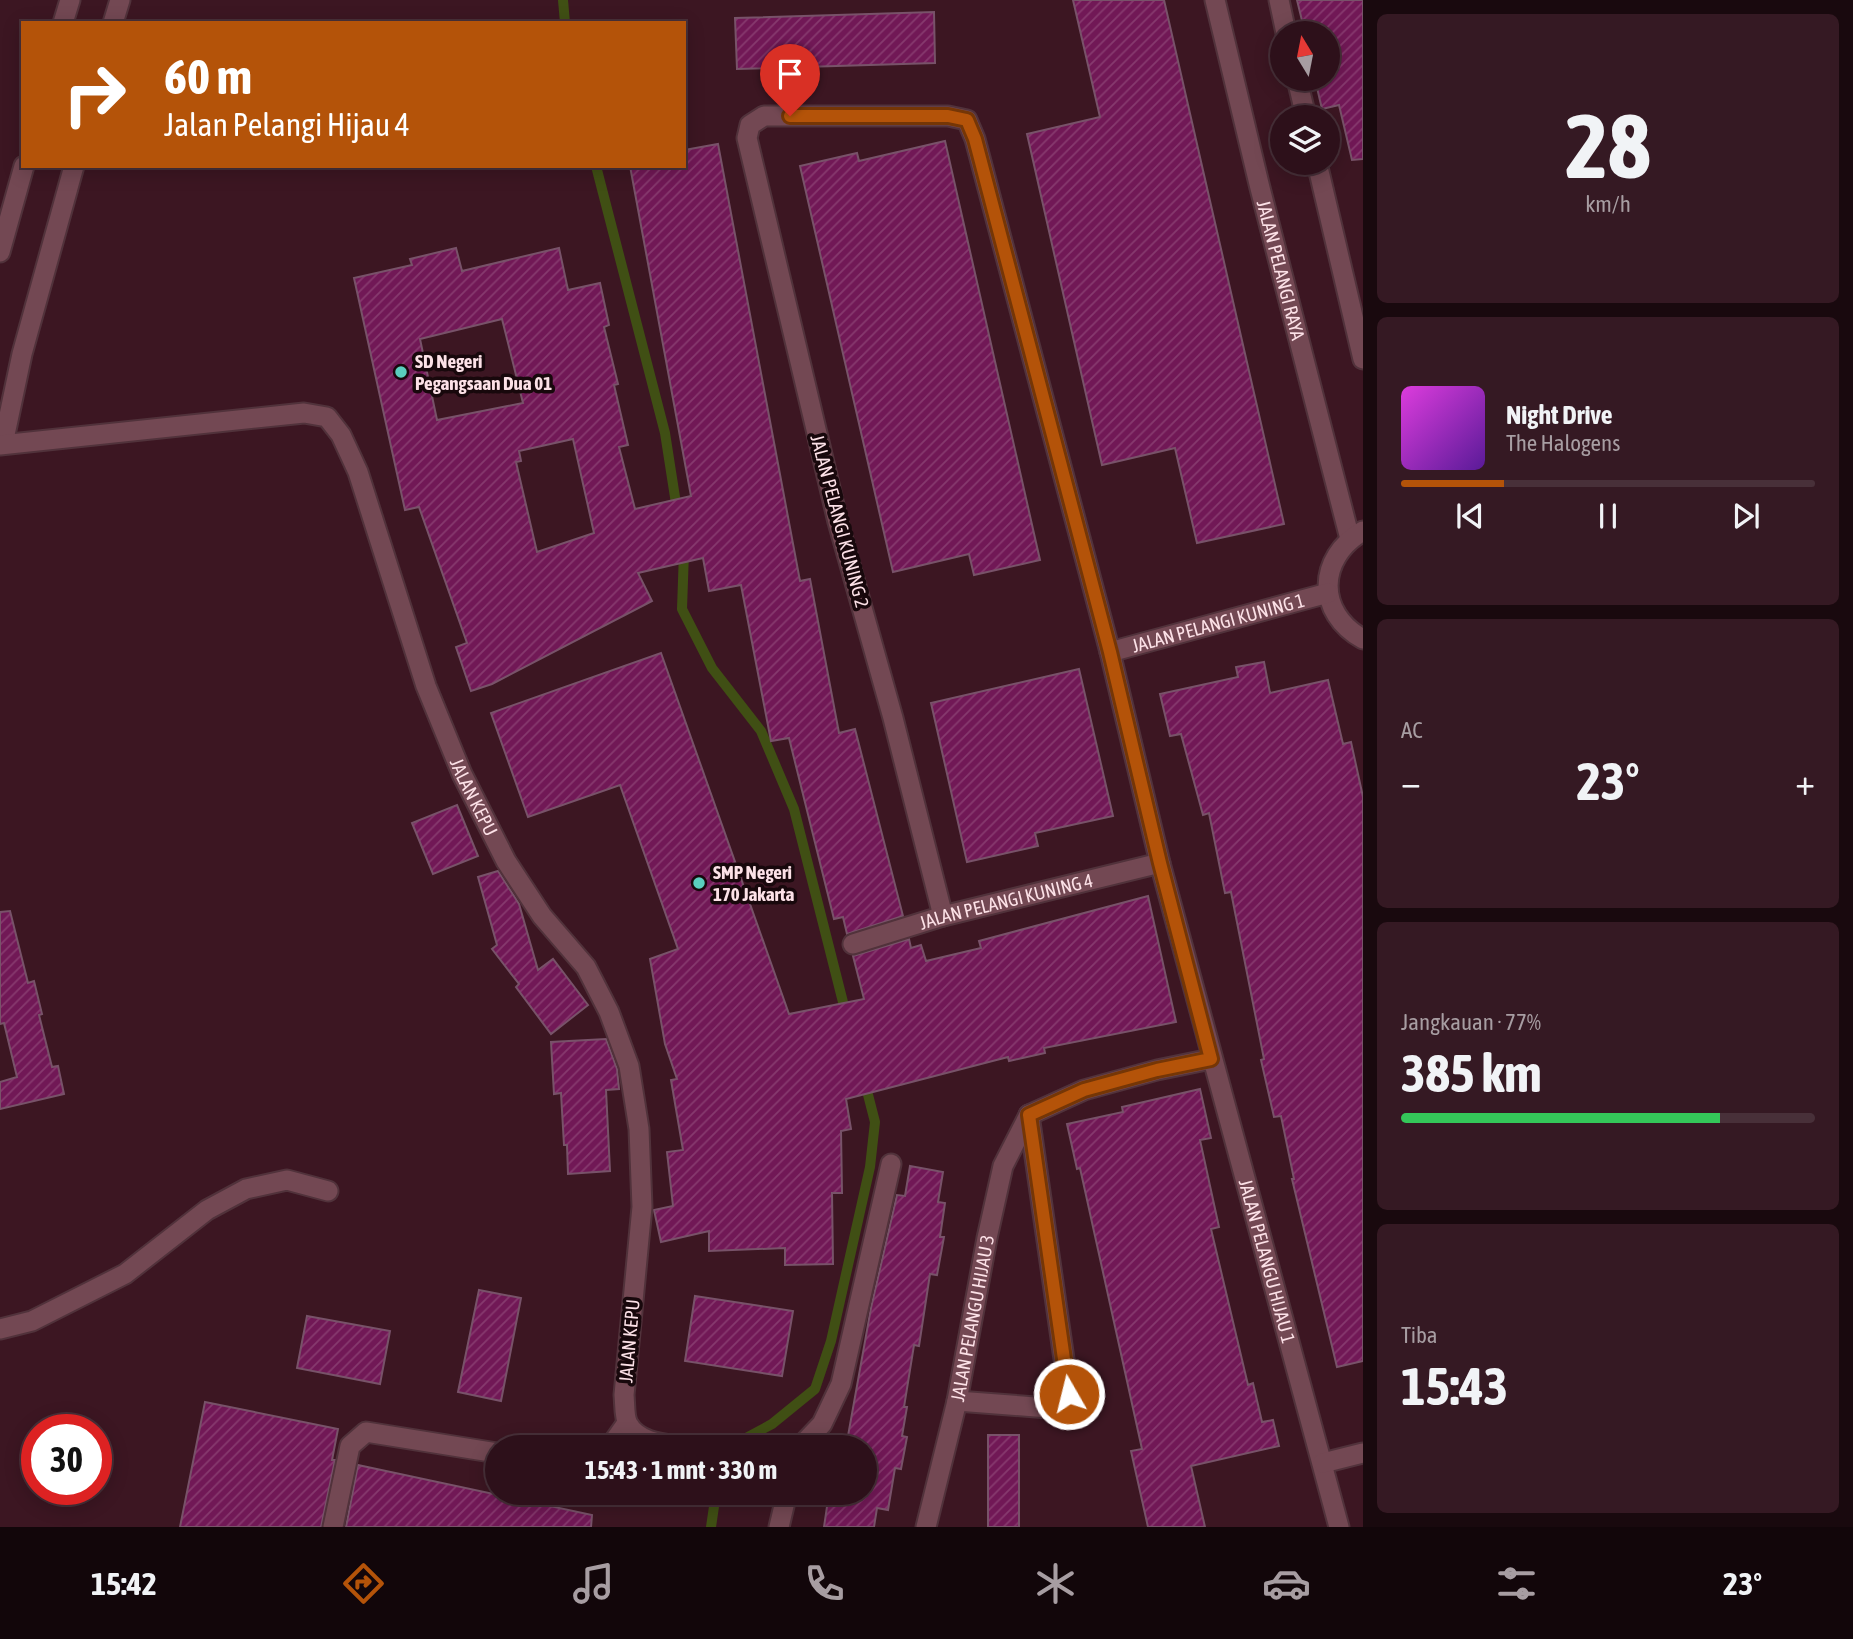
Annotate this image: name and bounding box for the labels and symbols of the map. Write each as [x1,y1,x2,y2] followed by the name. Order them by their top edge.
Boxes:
[1270,21,1340,91] north arrow
[760,44,820,116] pin
[1253,198,1310,343] street label: JALAN PELANGI RAYA
[415,350,552,394] place label: SD Negeri Pegangsaan Dua 01
[393,364,409,380] marker: SD Negeri Pegangsaan Dua 01
[806,432,874,610] street label: JALAN PELANGI KUNING 2
[1129,589,1307,657] street label: JALAN PELANGI KUNING 1
[446,755,502,839] street label: JALAN KEPU
[713,861,794,905] place label: SMP Negeri 170 Jakarta
[916,869,1095,934] street label: JALAN PELANGI KUNING 4
[691,875,707,891] marker: SMP Negeri 170 Jakarta
[1235,1176,1300,1346] street label: JALAN PELANGU HIJAU 1
[946,1233,998,1403] street label: JALAN PELANGU HIJAU 3
[614,1298,644,1384] street label: JALAN KEPU
[1032,1357,1106,1431] position arrow
[21,1414,112,1505] speed limit sign: 30

